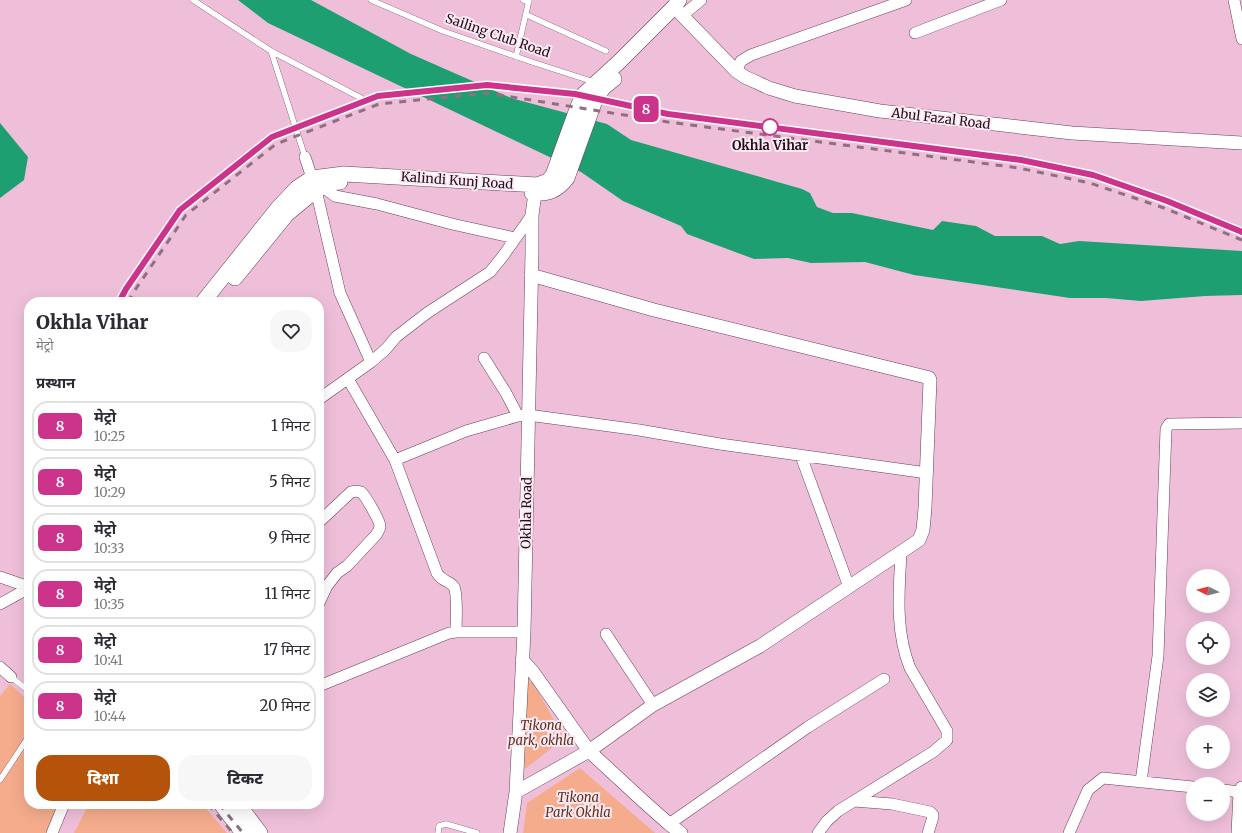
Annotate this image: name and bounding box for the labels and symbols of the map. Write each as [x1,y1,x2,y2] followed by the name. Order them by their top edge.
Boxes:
[443,10,553,61] street label: Sailing Club Road
[633,96,659,122] line badge: 8
[889,104,992,133] street label: Abul Fazal Road
[761,118,779,136] marker: Okhla Vihar
[732,137,808,154] place label: Okhla Vihar
[400,168,514,193] street label: Kalindi Kunj Road
[517,477,536,549] street label: Okhla Road
[1186,569,1230,613] north arrow
[508,717,574,749] park label: Tikona park, okhla
[545,789,611,821] park label: Tikona Park Okhla

